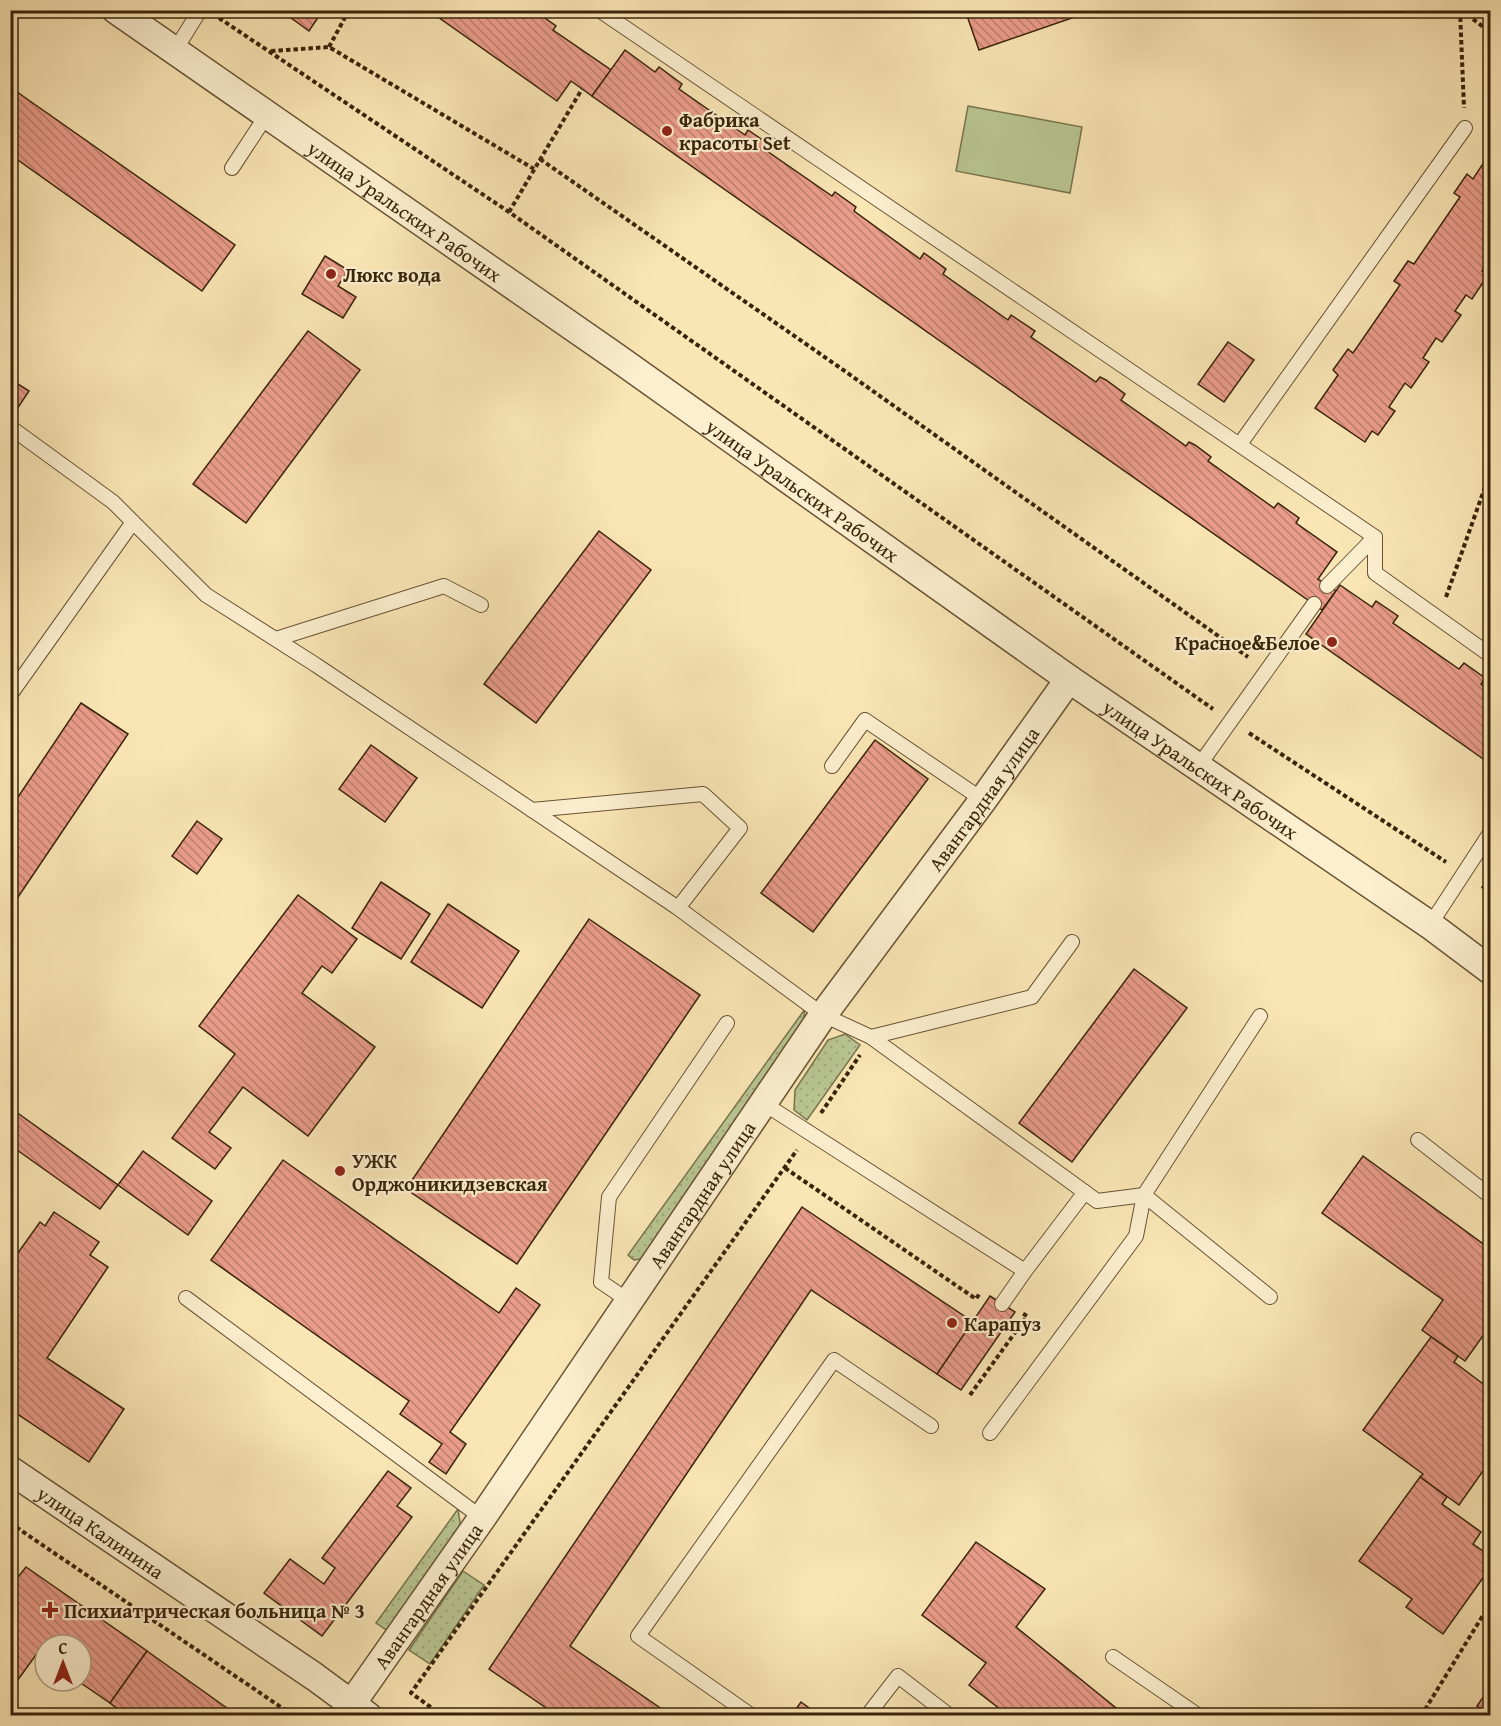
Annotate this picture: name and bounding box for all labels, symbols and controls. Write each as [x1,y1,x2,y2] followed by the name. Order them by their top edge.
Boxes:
[679,105,791,157] place label: Фабрика красоты Set
[660,124,674,138] marker: Фабрика красоты Set
[301,132,509,289] street label: улица Уральских Рабочих
[343,260,442,289] place label: Люкс вода
[324,267,338,281] marker: Люкс вода
[700,411,906,569] street label: улица Уральских Рабочих
[1175,628,1320,657] place label: Красное&Белое
[1325,635,1339,649] marker: Красное&Белое
[1097,691,1305,846] street label: улица Уральских Рабочих
[921,720,1046,877] street label: Авангардная улица
[641,1114,762,1274] street label: Авангардная улица
[352,1146,548,1198] place label: УЖК Орджоникидзевская
[333,1164,347,1178] marker: УЖК Орджоникидзевская
[964,1309,1041,1338] place label: Карапуз
[945,1316,959,1330] marker: Карапуз
[31,1478,171,1586] street label: улица Калинина
[366,1516,489,1675] street label: Авангардная улица
[64,1596,365,1625] place label: Психиатрическая больница № 3
[41,1601,59,1619] marker: Психиатрическая больница № 3
[33,1633,93,1693] north arrow
[58,1636,68,1660] text: С

